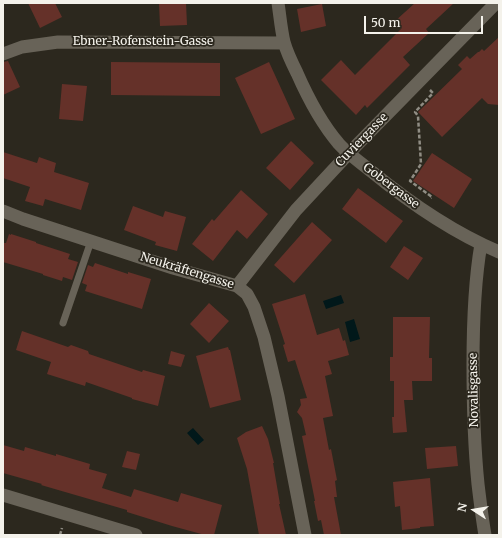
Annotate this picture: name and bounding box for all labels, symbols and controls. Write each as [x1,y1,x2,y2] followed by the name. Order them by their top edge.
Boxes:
[366,8,485,34] scale bar
[371,15,400,30] text: 50 m
[73,35,213,49] street label: Ebner-Rofenstein-Gasse
[333,110,391,170] street label: Cuviergasse
[360,160,422,212] street label: Gobergasse
[138,250,236,292] street label: Neukräftengasse
[466,353,482,427] street label: Novalisgasse
[454,490,494,530] north arrow
[455,502,470,513] text: N

